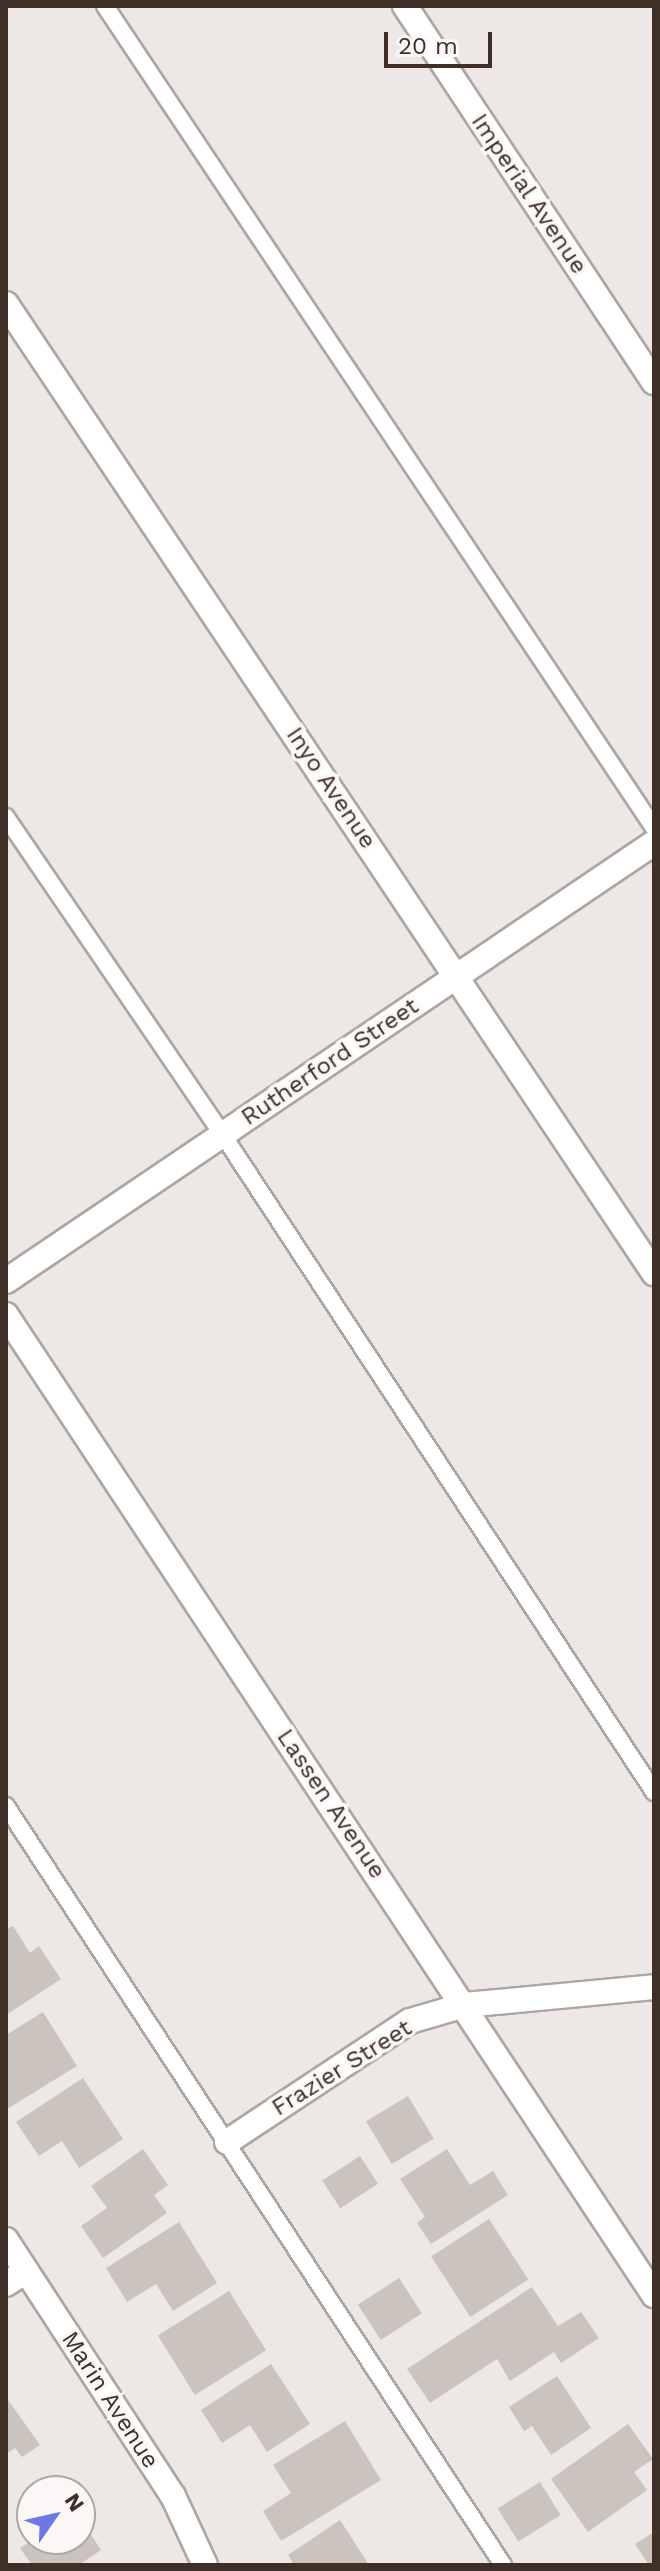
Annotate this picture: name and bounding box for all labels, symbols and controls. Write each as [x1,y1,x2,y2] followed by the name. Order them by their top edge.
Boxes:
[388,16,496,66] scale bar
[398,32,458,60] text: 20 m
[464,108,594,280] street label: Imperial Avenue
[280,721,382,855] street label: Inyo Avenue
[236,992,424,1132] street label: Rutherford Street
[270,1723,392,1885] street label: Lassen Avenue
[267,2013,417,2123] street label: Frazier Street
[55,2326,165,2474] street label: Marin Avenue
[16,2475,96,2555] north arrow
[60,2489,90,2516] text: N

